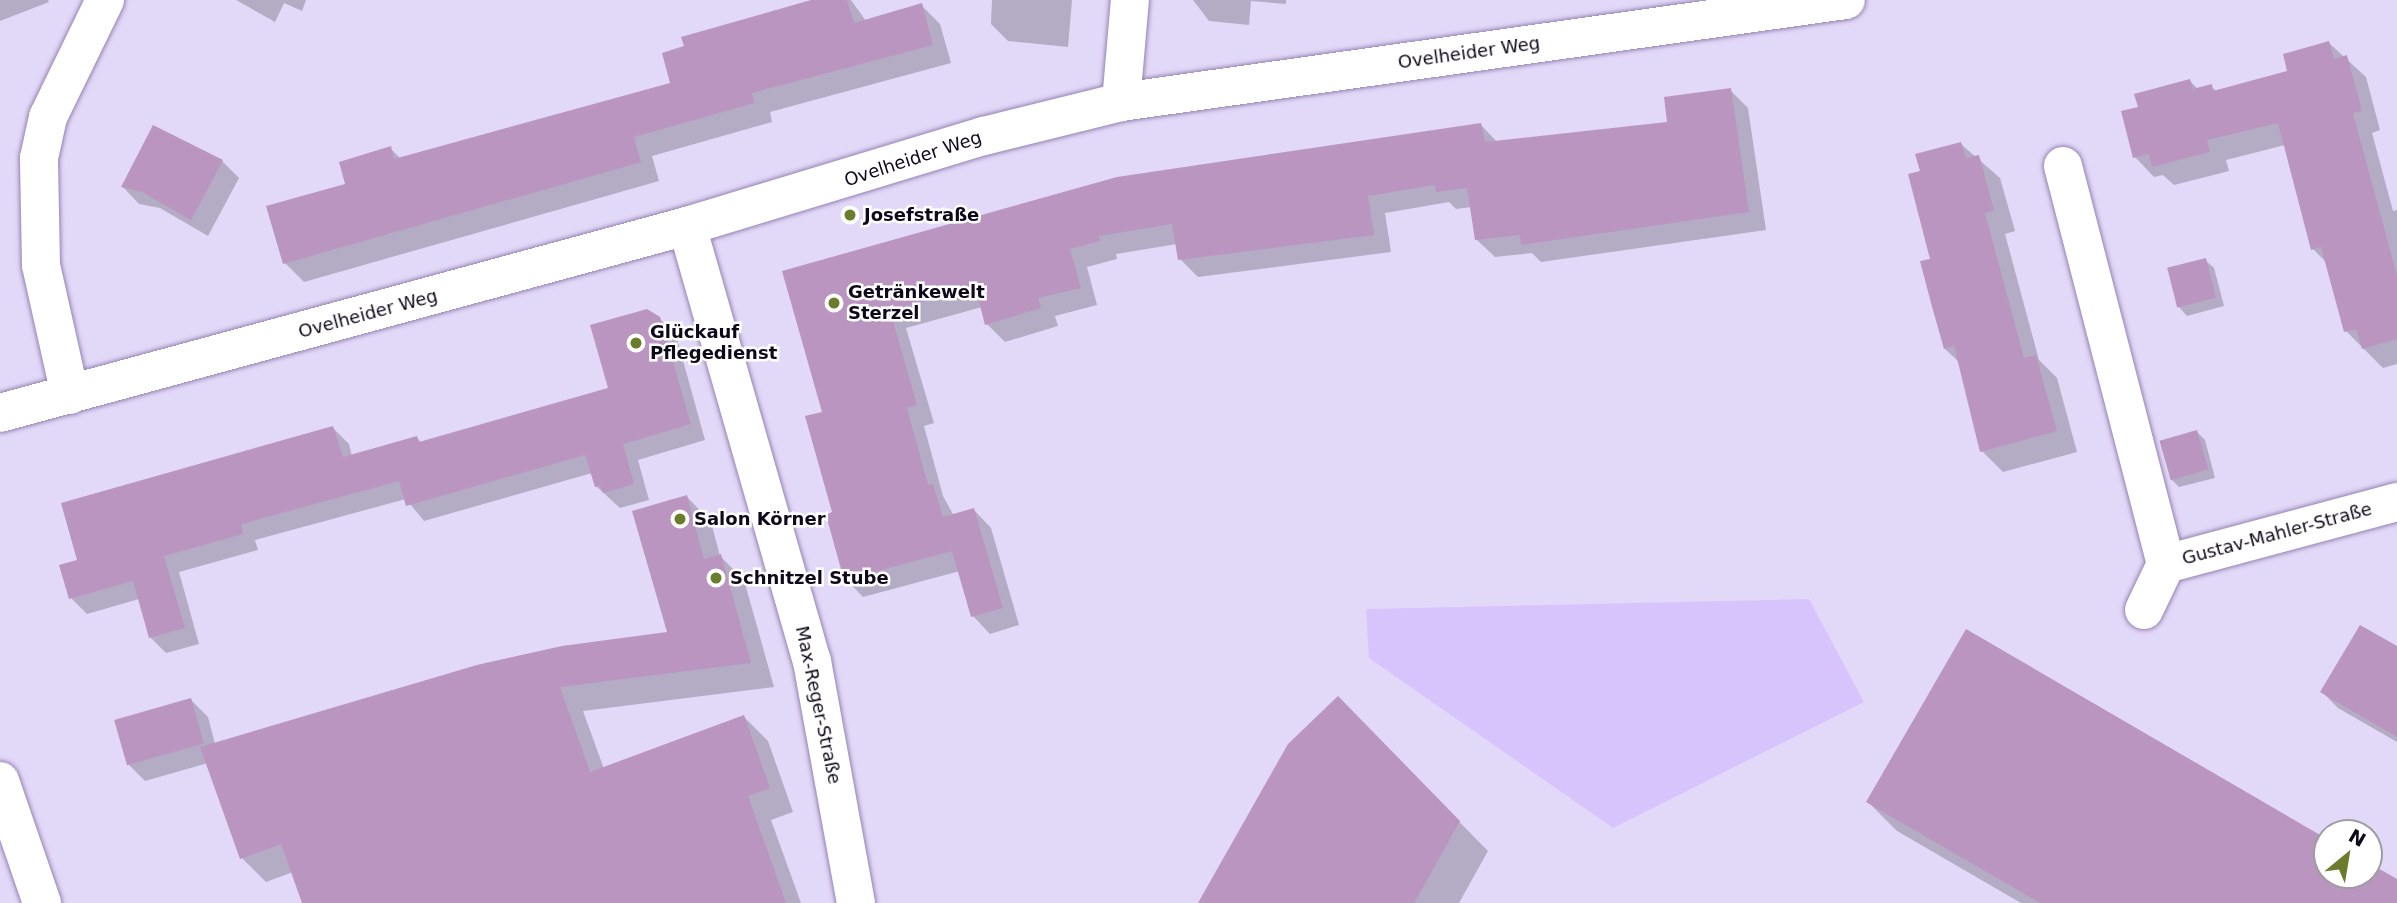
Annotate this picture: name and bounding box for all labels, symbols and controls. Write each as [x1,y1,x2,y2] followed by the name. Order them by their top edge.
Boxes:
[1397,32,1541,74] street label: Ovelheider Weg
[842,127,984,191] street label: Ovelheider Weg
[864,204,979,226] place label: Josefstraße
[842,207,858,223] marker: Josefstraße
[848,282,985,324] place label: Getränkewelt Sterzel
[296,285,440,343] street label: Ovelheider Weg
[826,295,842,311] marker: Getränkewelt Sterzel
[650,322,777,364] place label: Glückauf Pflegedienst
[628,335,644,351] marker: Glückauf Pflegedienst
[2180,498,2374,570] street label: Gustav-Mahler-Straße
[694,508,826,530] place label: Salon Körner
[672,511,688,527] marker: Salon Körner
[730,567,889,589] place label: Schnitzel Stube
[708,570,724,586] marker: Schnitzel Stube
[791,624,845,786] street label: Max-Reger-Straße
[2313,819,2383,889] north arrow
[2345,824,2370,851] text: N

